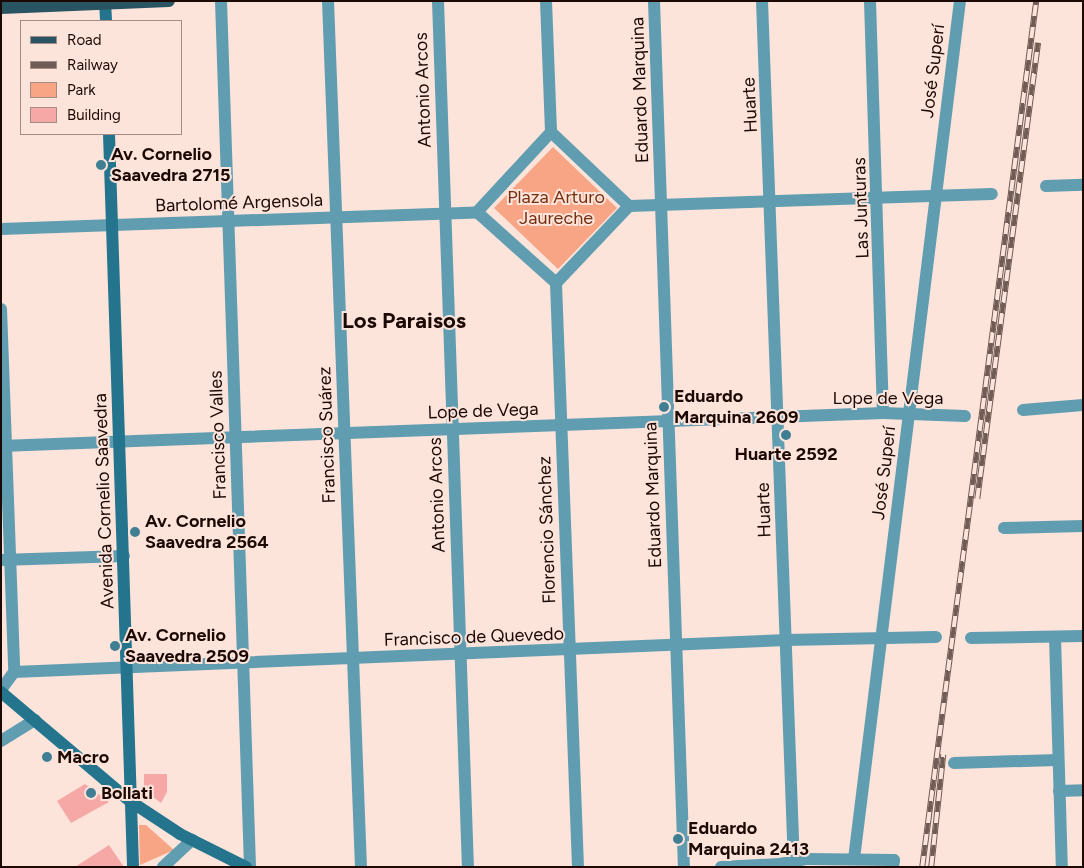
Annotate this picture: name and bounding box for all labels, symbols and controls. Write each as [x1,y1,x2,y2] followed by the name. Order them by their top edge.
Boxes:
[627,17,653,163] street label: Eduardo Marquina
[20,20,182,135] legend
[917,23,949,119] street label: José Superí
[67,31,102,49] text: Road
[410,32,436,148] street label: Antonio Arcos
[67,56,118,74] text: Railway
[738,77,762,133] street label: Huarte
[67,81,96,99] text: Park
[67,106,121,124] text: Building
[111,144,230,186] place label: Av. Cornelio Saavedra 2715
[848,157,874,259] street label: Las Junturas
[95,159,107,171] marker: Av. Cornelio Saavedra 2715
[507,187,605,230] park label: Plaza Arturo Jaureche
[155,189,323,217] street label: Bartolomé Argensola
[342,308,466,334] district label: Los Paraisos
[314,366,340,504] street label: Francisco Suárez
[205,370,231,500] street label: Francisco Valles
[674,386,799,428] place label: Eduardo Marquina 2609
[833,387,943,409] street label: Lope de Vega
[89,393,119,609] street label: Avenida Cornelio Saavedra
[427,398,539,424] street label: Lope de Vega
[658,401,670,413] marker: Eduardo Marquina 2609
[640,422,666,568] street label: Eduardo Marquina
[868,425,900,521] street label: José Superí
[780,429,792,441] marker: Huarte 2592
[424,437,450,553] street label: Antonio Arcos
[734,443,838,465] place label: Huarte 2592
[534,456,560,604] street label: Florencio Sánchez
[752,482,776,538] street label: Huarte
[145,511,269,554] place label: Av. Cornelio Saavedra 2564
[129,526,141,538] marker: Av. Cornelio Saavedra 2564
[384,623,564,651] street label: Francisco de Quevedo
[125,625,249,668] place label: Av. Cornelio Saavedra 2509
[109,640,121,652] marker: Av. Cornelio Saavedra 2509
[57,746,109,768] place label: Macro
[41,751,53,763] marker: Macro
[101,782,153,804] place label: Bollati
[85,787,97,799] marker: Bollati
[688,818,809,861] place label: Eduardo Marquina 2413
[672,833,684,845] marker: Eduardo Marquina 2413

